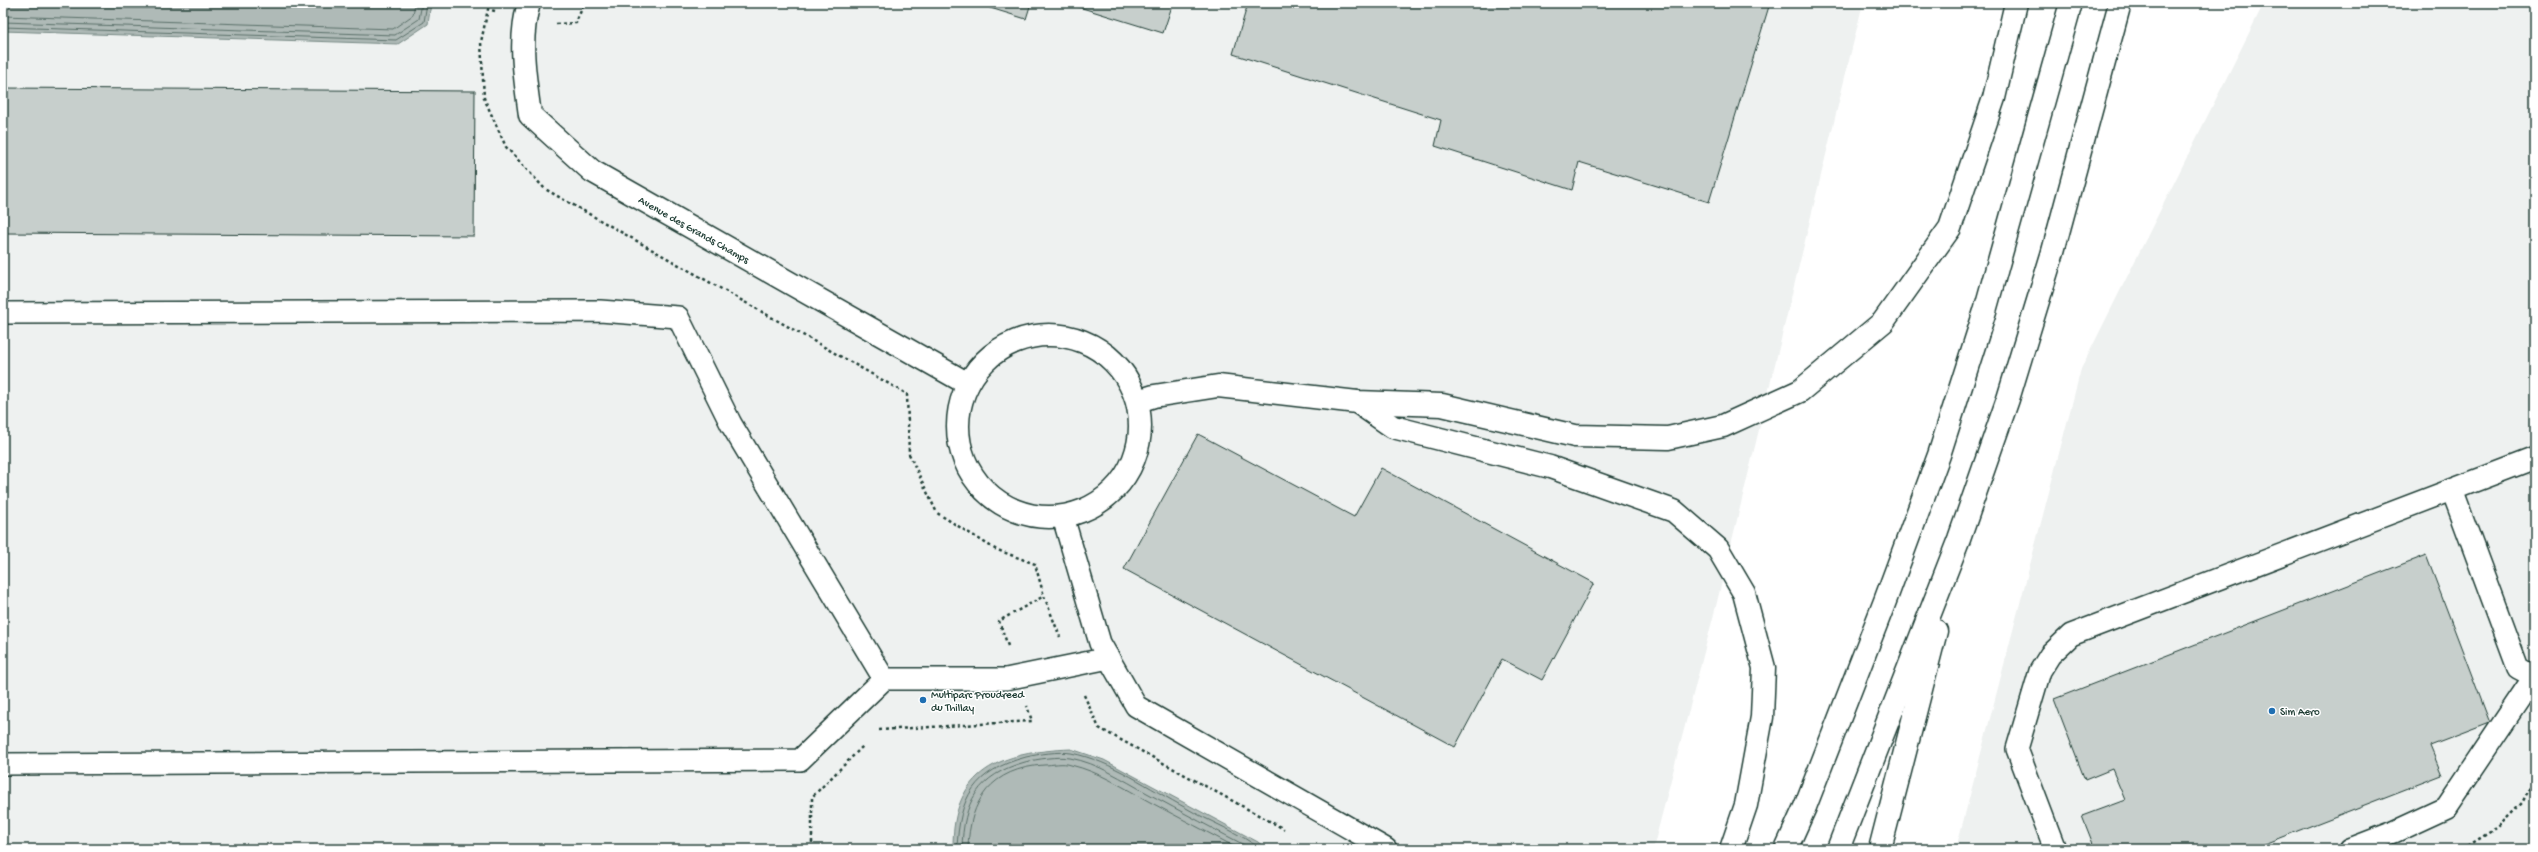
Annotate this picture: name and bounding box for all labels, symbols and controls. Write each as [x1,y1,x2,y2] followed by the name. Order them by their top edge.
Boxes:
[636,195,752,267] street label: Avenue des Grands Champs
[931,690,1025,715] place label: Multiparc Proudreed du Thillay
[918,695,928,705] marker: Multiparc Proudreed du Thillay
[2267,706,2277,716] marker: Sim Aero
[2280,707,2320,719] place label: Sim Aero

